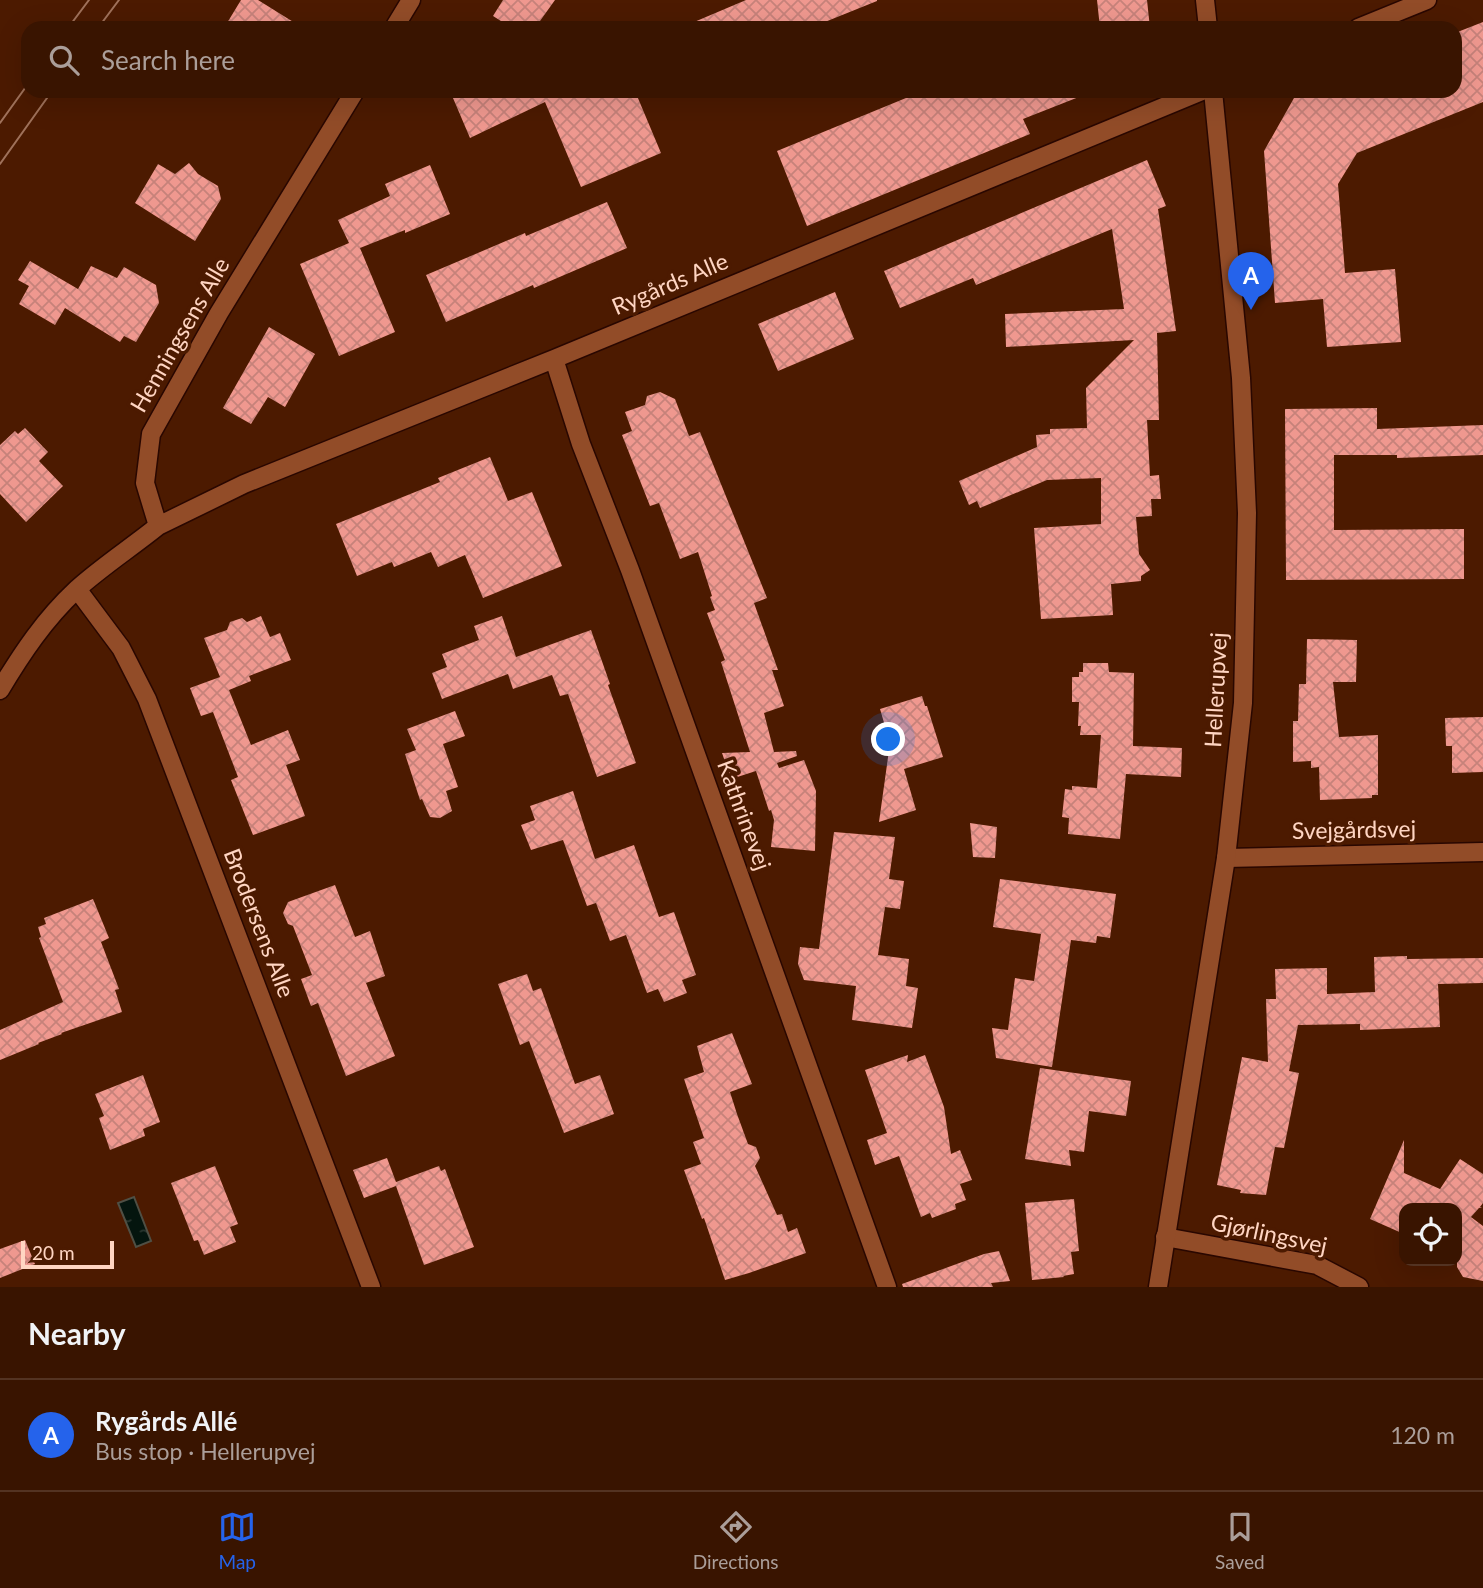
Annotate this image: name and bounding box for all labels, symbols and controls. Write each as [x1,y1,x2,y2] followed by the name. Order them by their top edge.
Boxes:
[21,21,1462,98] search box
[45,41,83,79] icon: search
[101,44,235,76] text: Search here
[607,246,732,320] street label: Rygårds Alle
[124,252,235,417] street label: Henningsens Alle
[1228,252,1274,310] pin: A
[1198,632,1232,748] street label: Hellerupvej
[871,722,905,756] your location
[712,756,778,874] street label: Kathrinevej
[1292,814,1416,844] street label: Svejgårdsvej
[219,844,301,1001] street label: Brodersens Alle
[1399,1203,1462,1266] map controls
[1399,1203,1462,1266] button: locate
[1208,1207,1330,1259] street label: Gjørlingsvej
[21,1238,114,1270] scale bar
[32,1241,75,1264] text: 20 m
[28,1315,126,1351] text: Nearby
[95,1405,237,1437] text: Rygårds Allé
[43,1421,59,1449] text: A
[1390,1421,1455,1449] text: 120 m
[95,1437,316,1465] text: Bus stop · Hellerupvej
[218,1508,256,1573] tab: Map
[693,1508,779,1573] tab: Directions
[1215,1508,1265,1573] tab: Saved

